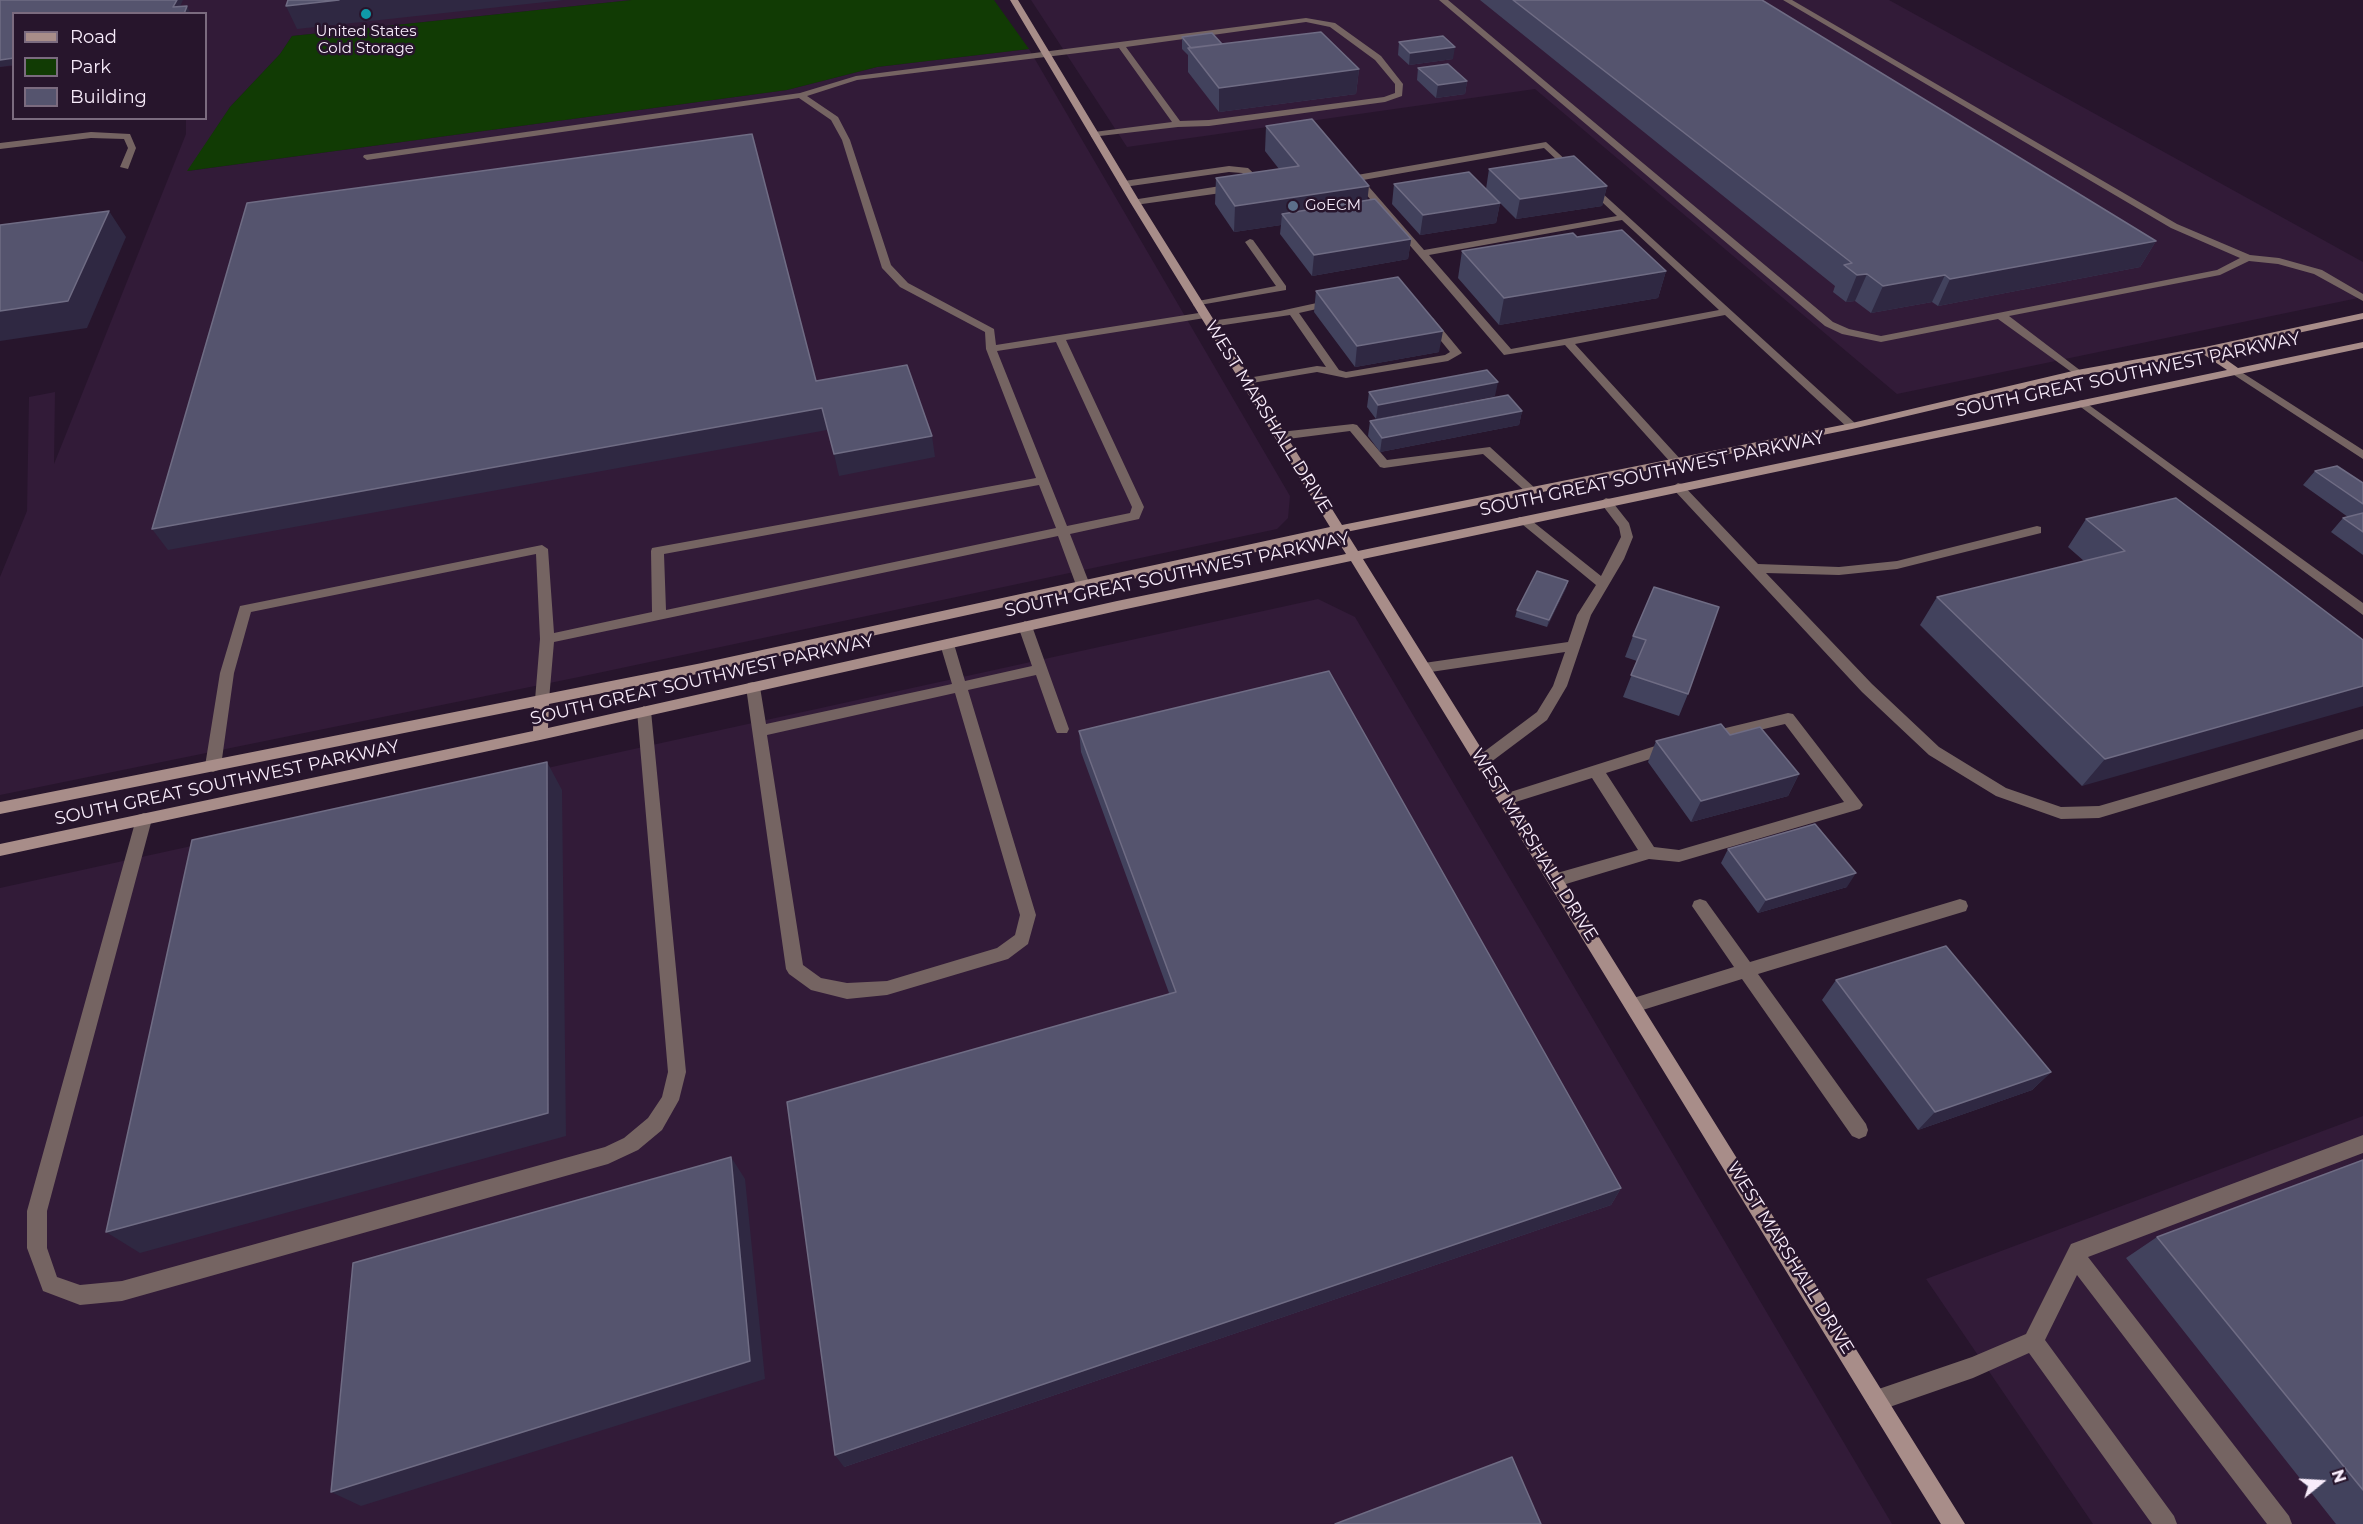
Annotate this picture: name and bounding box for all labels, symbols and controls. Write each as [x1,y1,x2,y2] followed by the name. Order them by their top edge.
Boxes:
[359,7,373,21] marker: United States Cold Storage
[12,12,207,120] legend
[316,23,416,58] place label: United States Cold Storage
[70,26,117,48] text: Road
[70,56,111,78] text: Park
[70,86,147,108] text: Building
[1305,197,1361,215] place label: GoECM
[1286,199,1300,213] marker: GoECM
[1200,317,1336,517] street label: WEST MARSHALL DRIVE
[1954,328,2302,422] street label: SOUTH GREAT SOUTHWEST PARKWAY
[1478,427,1826,521] street label: SOUTH GREAT SOUTHWEST PARKWAY
[1003,528,1351,622] street label: SOUTH GREAT SOUTHWEST PARKWAY
[528,630,876,730] street label: SOUTH GREAT SOUTHWEST PARKWAY
[53,736,401,830] street label: SOUTH GREAT SOUTHWEST PARKWAY
[1466,745,1602,945] street label: WEST MARSHALL DRIVE
[1722,1158,1858,1358] street label: WEST MARSHALL DRIVE
[2291,1452,2351,1512] north arrow
[2328,1467,2350,1485] text: N

